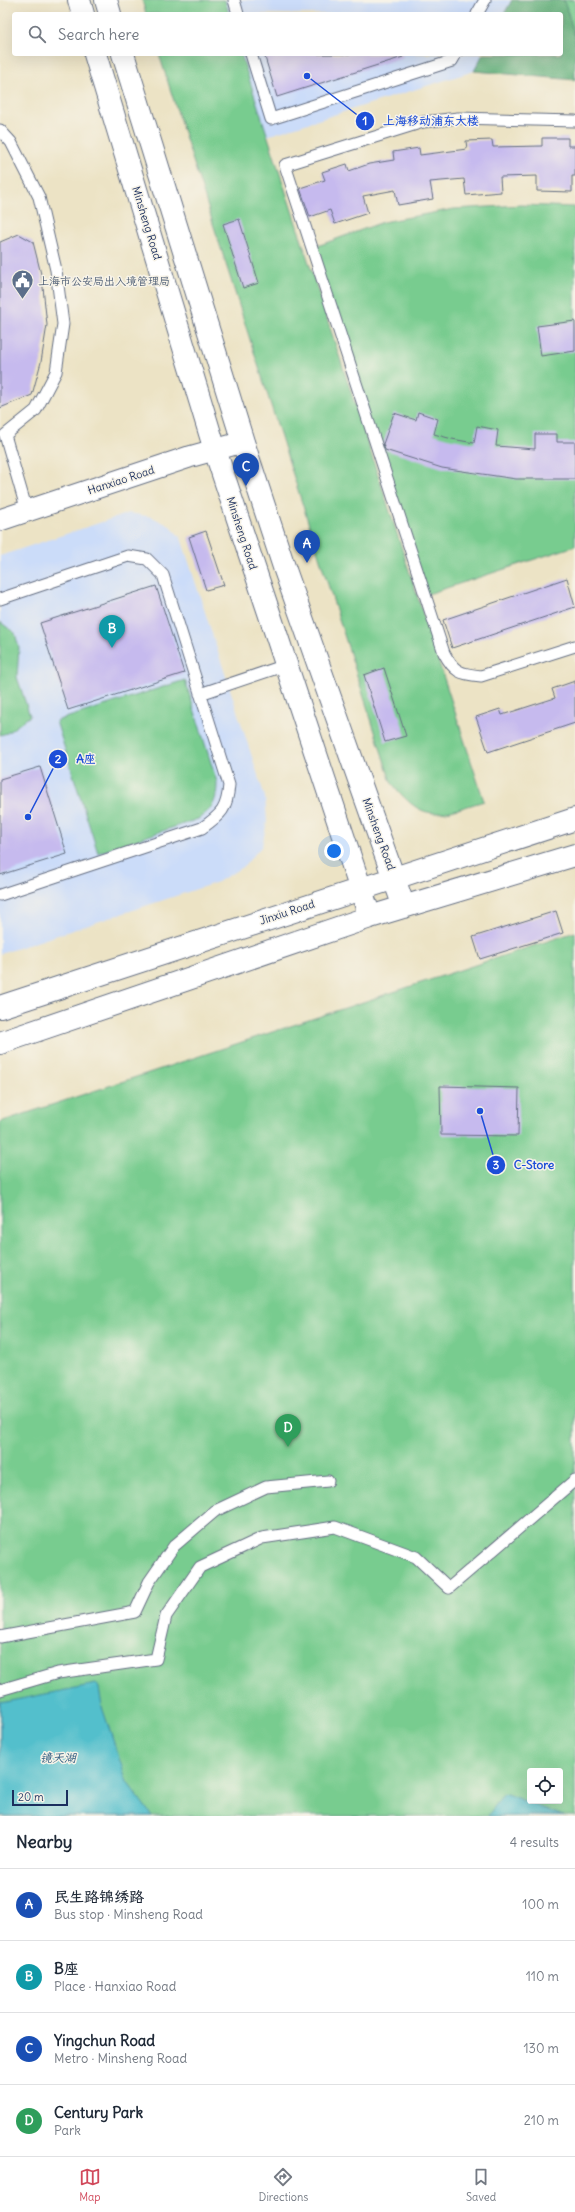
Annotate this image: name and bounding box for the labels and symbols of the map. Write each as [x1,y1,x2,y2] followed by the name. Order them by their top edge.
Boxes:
[355,109,487,133] callout: 上海移动浦东大楼
[363,113,367,128] text: 1
[383,113,479,128] text: 上海移动浦东大楼
[129,185,165,262] street label: Minsheng Road
[9,268,35,301] public building icon: 上海市公安局出入境管理局
[38,274,170,288] place label: 上海市公安局出入境管理局
[233,453,259,486] pin: C
[86,462,157,497] street label: Hanxiao Road
[224,495,261,572] street label: Minsheng Road
[294,530,320,563] pin: A
[99,615,125,648] pin: B
[48,747,104,771] callout: A座
[55,751,62,766] text: 2
[76,751,96,766] text: A座
[359,796,399,873] street label: Minsheng Road
[324,841,344,861] your location
[258,896,317,928] street label: Jinxiu Road
[486,1153,562,1177] callout: C-Store
[493,1157,500,1172] text: 3
[514,1157,555,1172] text: C-Store
[275,1414,301,1447] pin: D
[40,1750,77,1765] water label: 镜天湖
[12,1788,68,1807] scale bar

